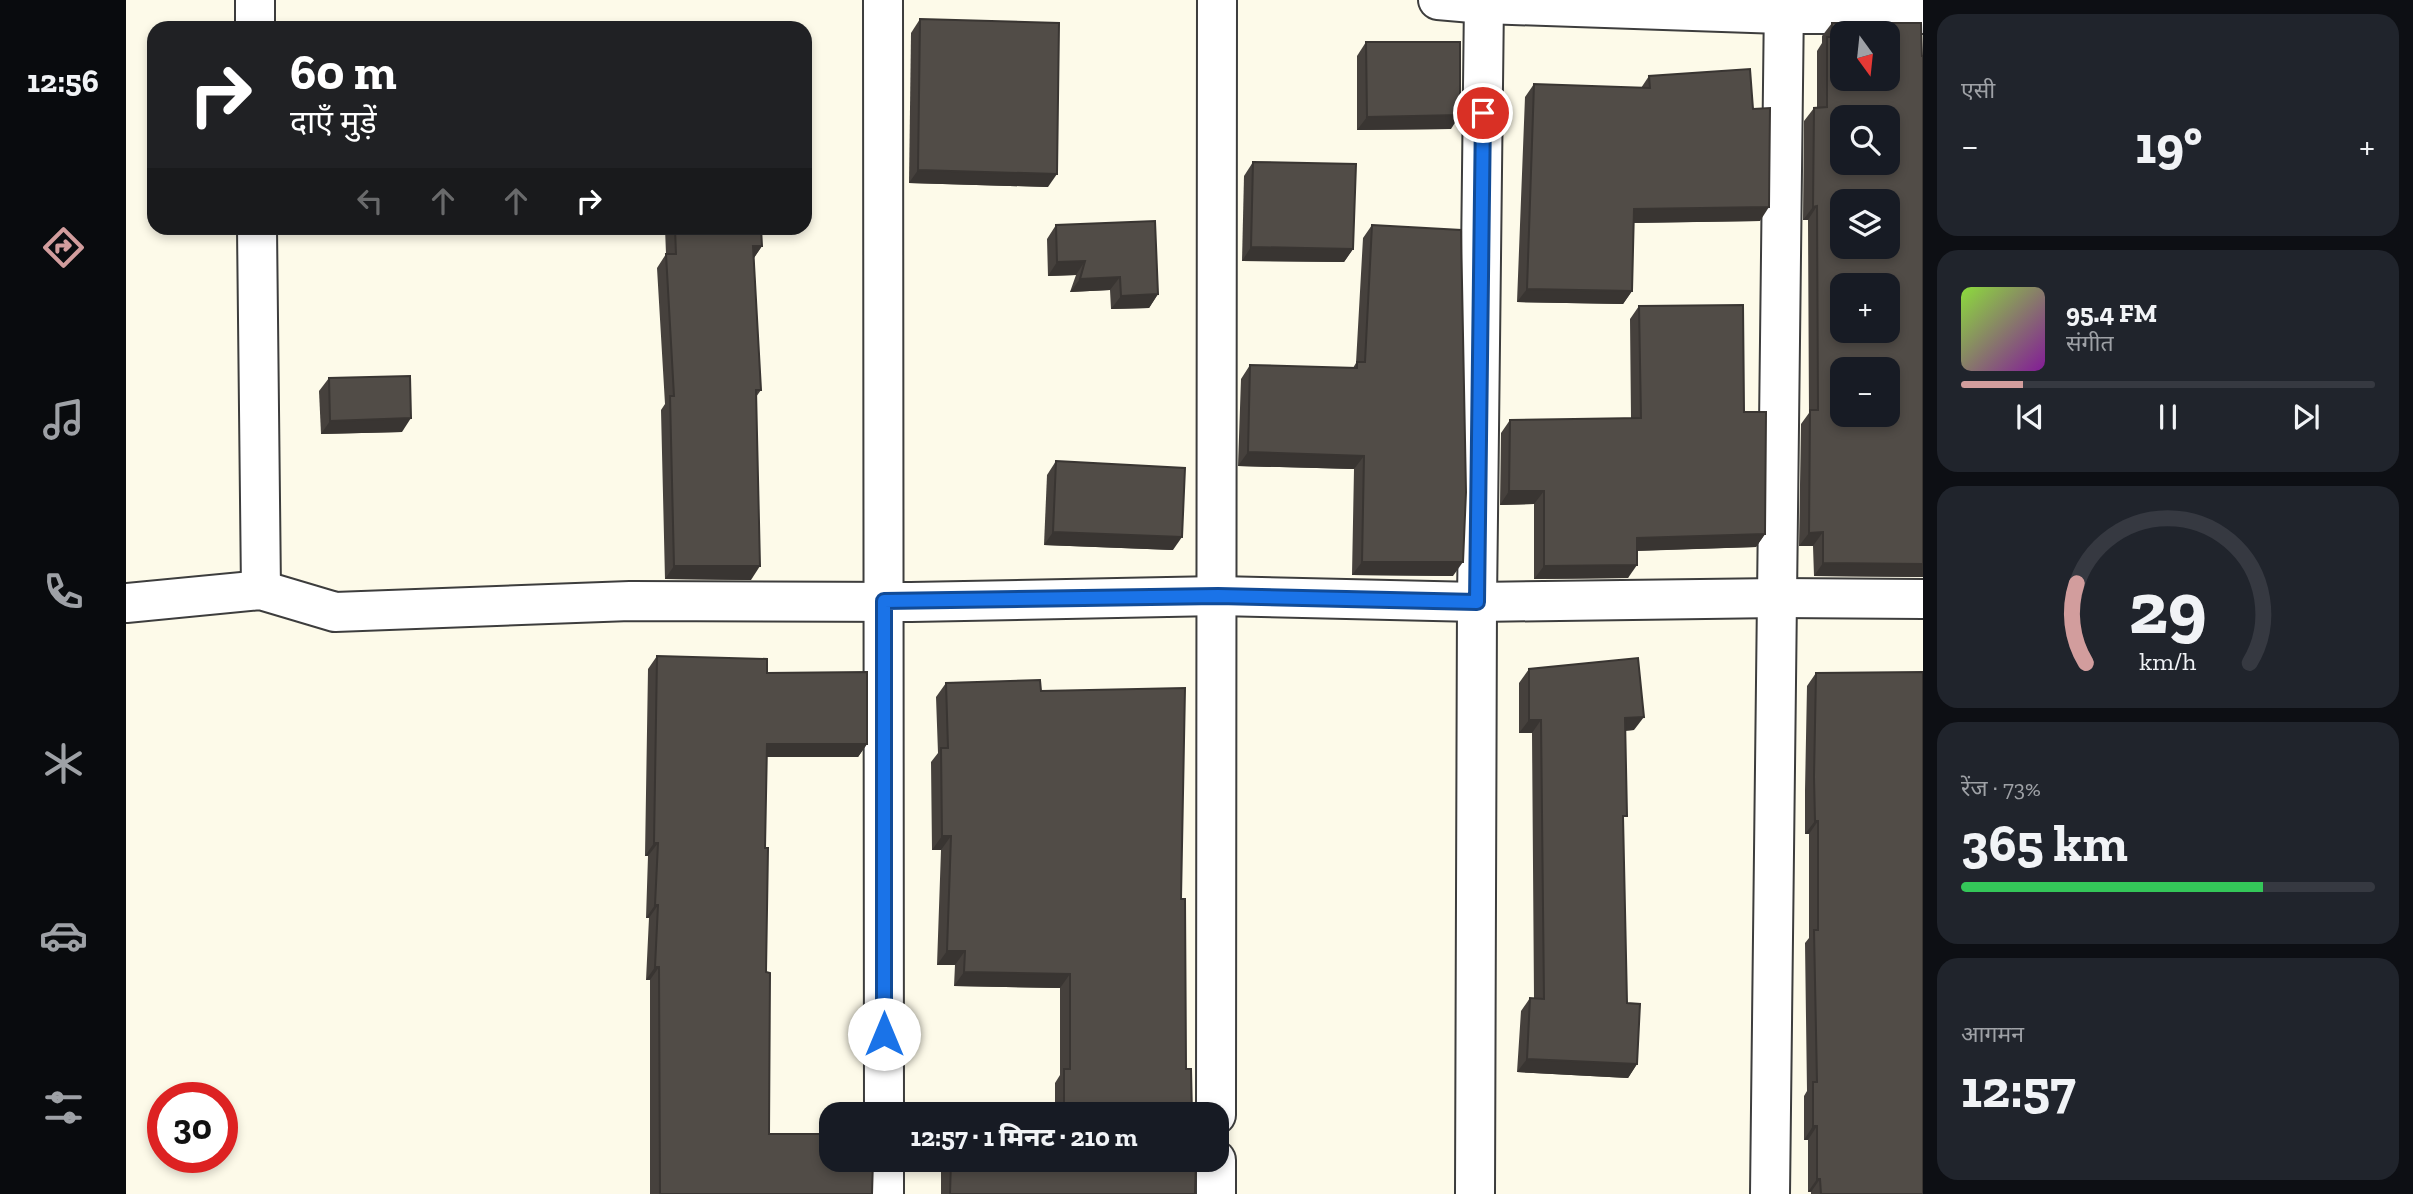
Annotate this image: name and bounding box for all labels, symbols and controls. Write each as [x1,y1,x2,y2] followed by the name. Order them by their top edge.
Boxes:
[1830,21,1900,91] north arrow
[1830,21,1900,427] map controls
[290,43,397,102] text: 60 m
[175,49,266,140] icon: right
[27,62,99,100] text: 12:56
[1961,76,1995,104] text: एसी
[1453,83,1513,143] pin
[1464,94,1502,132] icon: arrive
[290,103,377,141] text: दाएँ मुड़ें
[1830,105,1900,175] button: search
[2135,114,2202,176] text: 19°
[1961,123,1979,169] text: −
[2359,123,2375,169] text: +
[351,182,389,220] icon: left
[424,182,462,220] icon: ahead
[497,182,535,220] icon: ahead
[570,182,608,220] icon: right
[1830,189,1900,259] button: layers
[39,223,88,272] icon: directions
[1830,273,1900,343] button: +
[2066,297,2157,329] text: 95.4 FM
[2066,329,2114,357] text: संगीत
[1830,357,1900,427] button: −
[39,395,88,444] icon: music
[2011,398,2049,436] icon: previous
[2149,398,2187,436] icon: pause
[2287,398,2325,436] icon: next
[2129,564,2207,652] text: 29
[39,567,88,616] icon: phone
[2139,646,2197,676] text: km/h
[39,739,88,788] icon: climate
[1961,774,2041,802] text: रेंज · 73%
[1961,812,2128,874] text: 365 km
[39,911,88,960] icon: car
[847,997,921,1071] position arrow
[1961,1020,2024,1048] text: आगमन
[1961,1058,2076,1120] text: 12:57
[147,1082,238,1173] speed limit sign: 30
[39,1083,88,1132] icon: filters
[910,1121,1138,1153] text: 12:57 · 1 मिनट · 210 m

